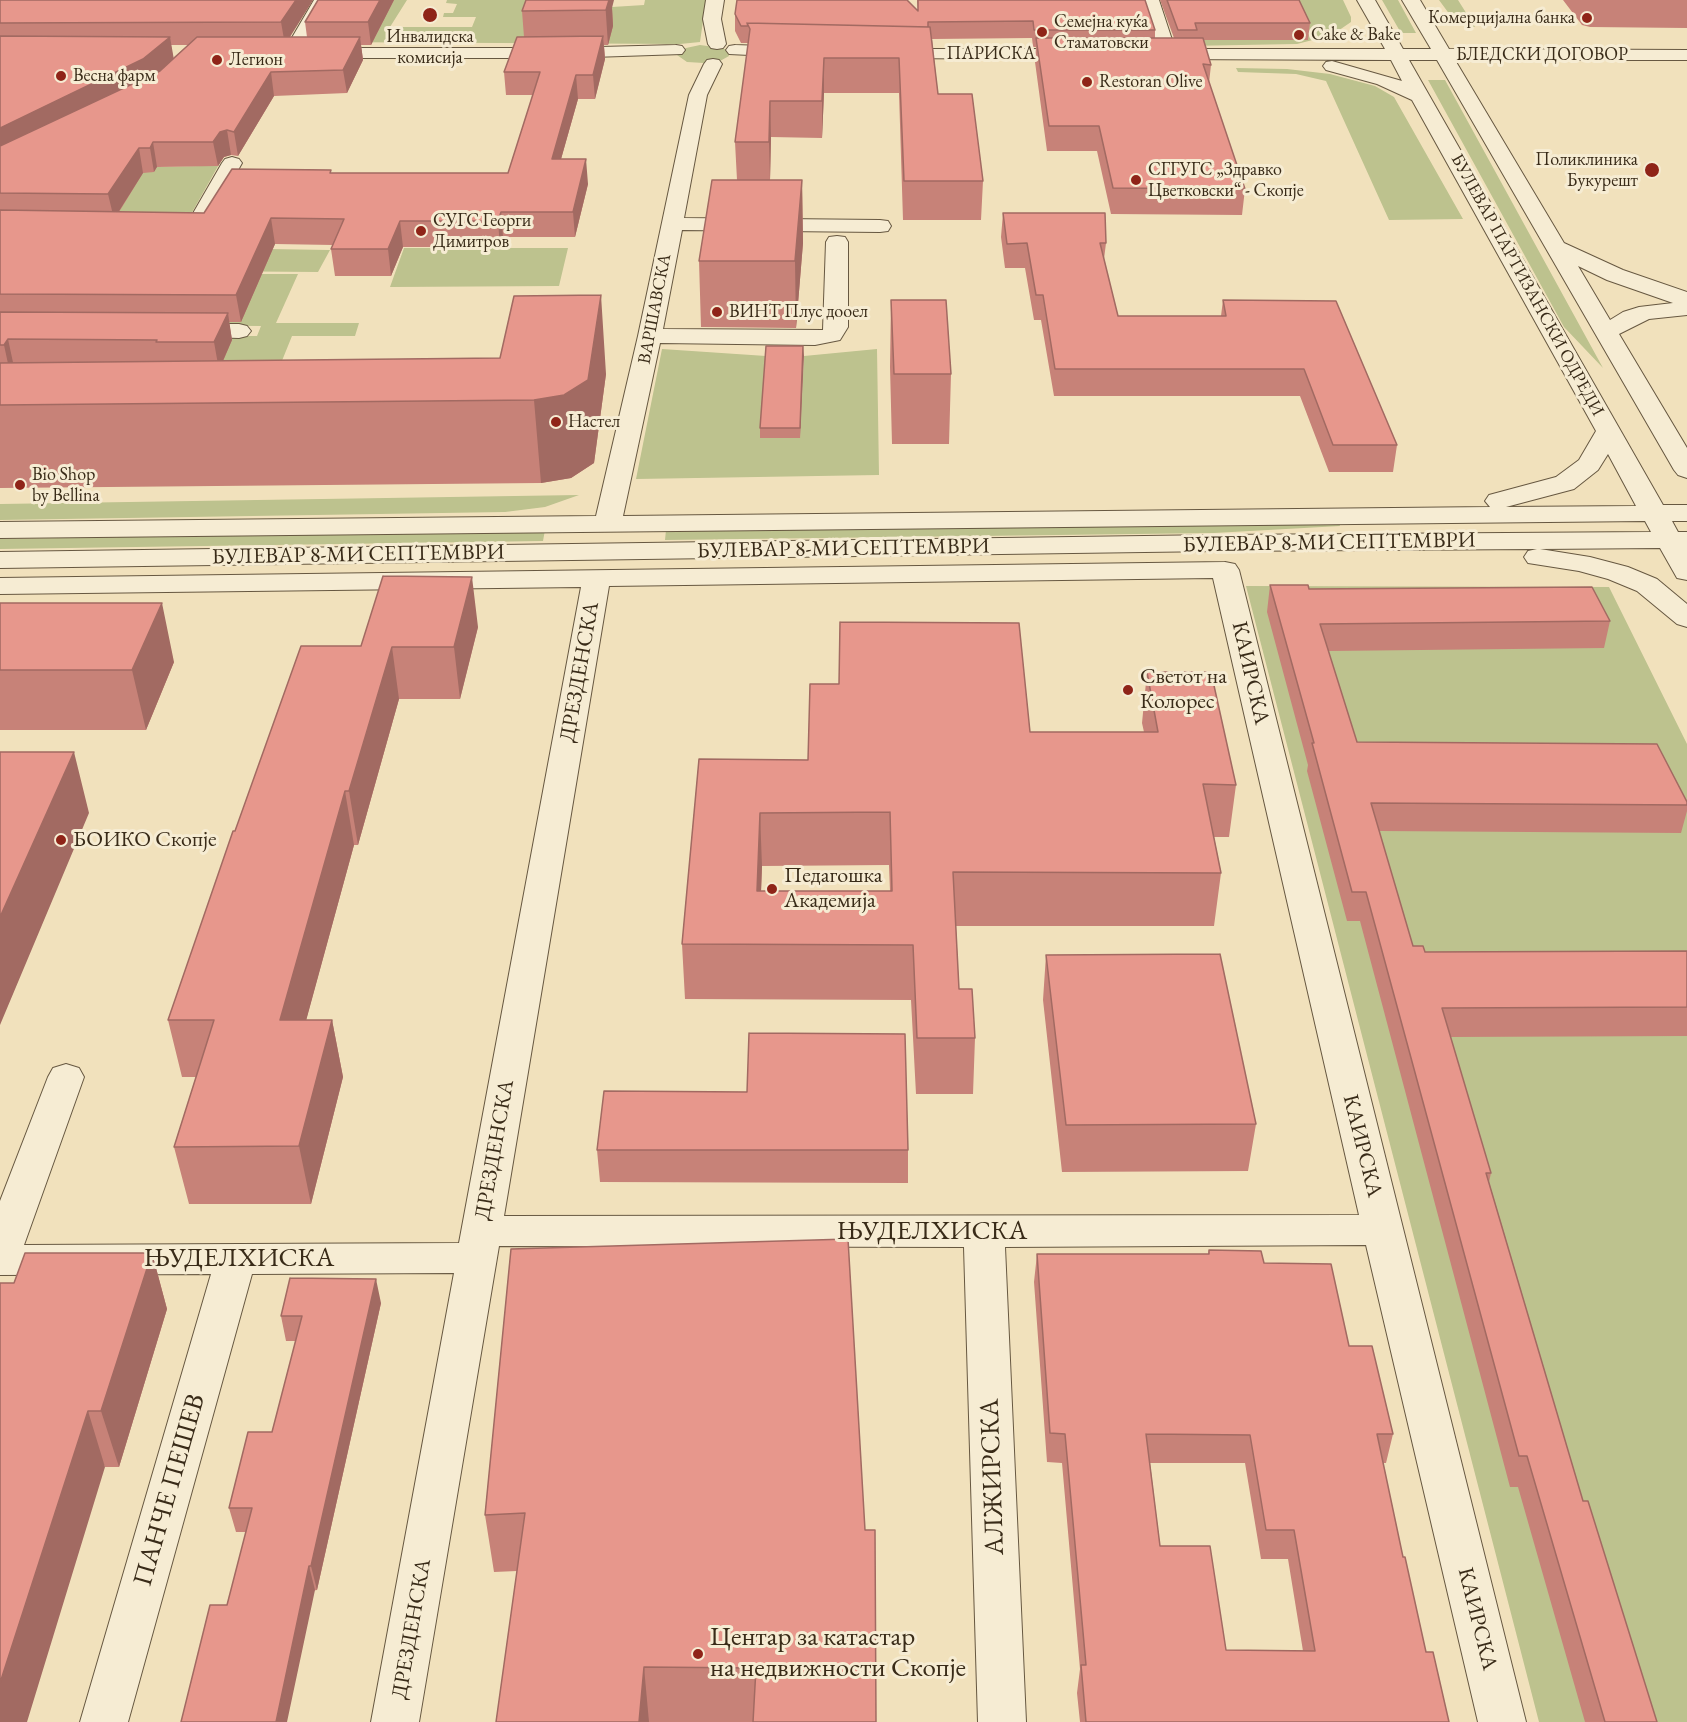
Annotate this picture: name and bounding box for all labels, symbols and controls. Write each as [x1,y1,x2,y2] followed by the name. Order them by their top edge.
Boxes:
[421,6,439,24] marker: Инвалидска комисија
[1428,7,1575,29] place label: Комерцијална банка
[1054,11,1149,54] place label: Семејна куќа Стаматовски
[1580,11,1594,25] marker: Комерцијална банка
[1311,24,1400,46] place label: Cake & Bake
[1035,25,1049,39] marker: Семејна куќа Стаматовски
[386,26,474,68] place label: Инвалидска комисија
[1292,28,1306,42] marker: Cake & Bake
[947,43,1035,65] street label: ПАРИСКА
[1456,44,1628,66] street label: БЛЕДСКИ ДОГОВОР
[229,49,283,71] place label: Легион
[210,53,224,67] marker: Легион
[73,65,155,87] place label: Весна фарм
[54,69,68,83] marker: Весна фарм
[1099,71,1202,93] place label: Restoran Olive
[1080,75,1094,89] marker: Restoran Olive
[1535,149,1638,192] place label: Поликлиника Букурешт
[1446,150,1608,420] street label: БУЛЕВАР ПАРТИЗАНСКИ ОДРЕДИ
[1148,159,1304,201] place label: СГГУГС „Здравко Цветковски“ - Скопје
[1643,161,1661,179] marker: Поликлиника Букурешт
[1129,173,1143,187] marker: СГГУГС „Здравко Цветковски“ - Скопје
[433,210,531,252] place label: СУГС Георги Димитров
[414,224,428,238] marker: СУГС Георги Димитров
[634,252,676,366] street label: ВАРШАВСКА
[729,301,868,323] place label: ВИНТ Плус дооел
[710,305,724,319] marker: ВИНТ Плус дооел
[568,411,620,433] place label: Настел
[549,415,563,429] marker: Настел
[32,464,100,506] place label: Bio Shop by Bellina
[13,478,27,492] marker: Bio Shop by Bellina
[1183,527,1475,559] street label: БУЛЕВАР 8-МИ СЕПТЕМВРИ
[697,533,989,565] street label: БУЛЕВАР 8-МИ СЕПТЕМВРИ
[212,539,504,571] street label: БУЛЕВАР 8-МИ СЕПТЕМВРИ
[555,600,605,744] street label: ДРЕЗДЕНСКА
[1225,619,1275,727] street label: КАИРСКА
[1140,664,1227,716] place label: Светот на Колорес
[1121,683,1135,697] marker: Светот на Колорес
[73,827,217,853] place label: БОИКО Скопје
[54,833,68,847] marker: БОИКО Скопје
[784,863,882,914] place label: Педагошка Академија
[765,882,779,896] marker: Педагошка Академија
[470,1078,520,1222] street label: ДРЕЗДЕНСКА
[1336,1092,1388,1200] street label: КАИРСКА
[837,1216,1027,1248] street label: ЊУДЕЛХИСКА
[144,1243,334,1275] street label: ЊУДЕЛХИСКА
[127,1390,213,1590] street label: ПАНЧЕ ПЕШЕВ
[974,1398,1012,1556] street label: АЛЖИРСКА
[387,1557,437,1701] street label: ДРЕЗДЕНСКА
[1451,1565,1503,1673] street label: КАИРСКА
[710,1622,966,1685] place label: Центар за катастар на недвижности Скопје
[691,1647,705,1661] marker: Центар за катастар на недвижности Скопје

